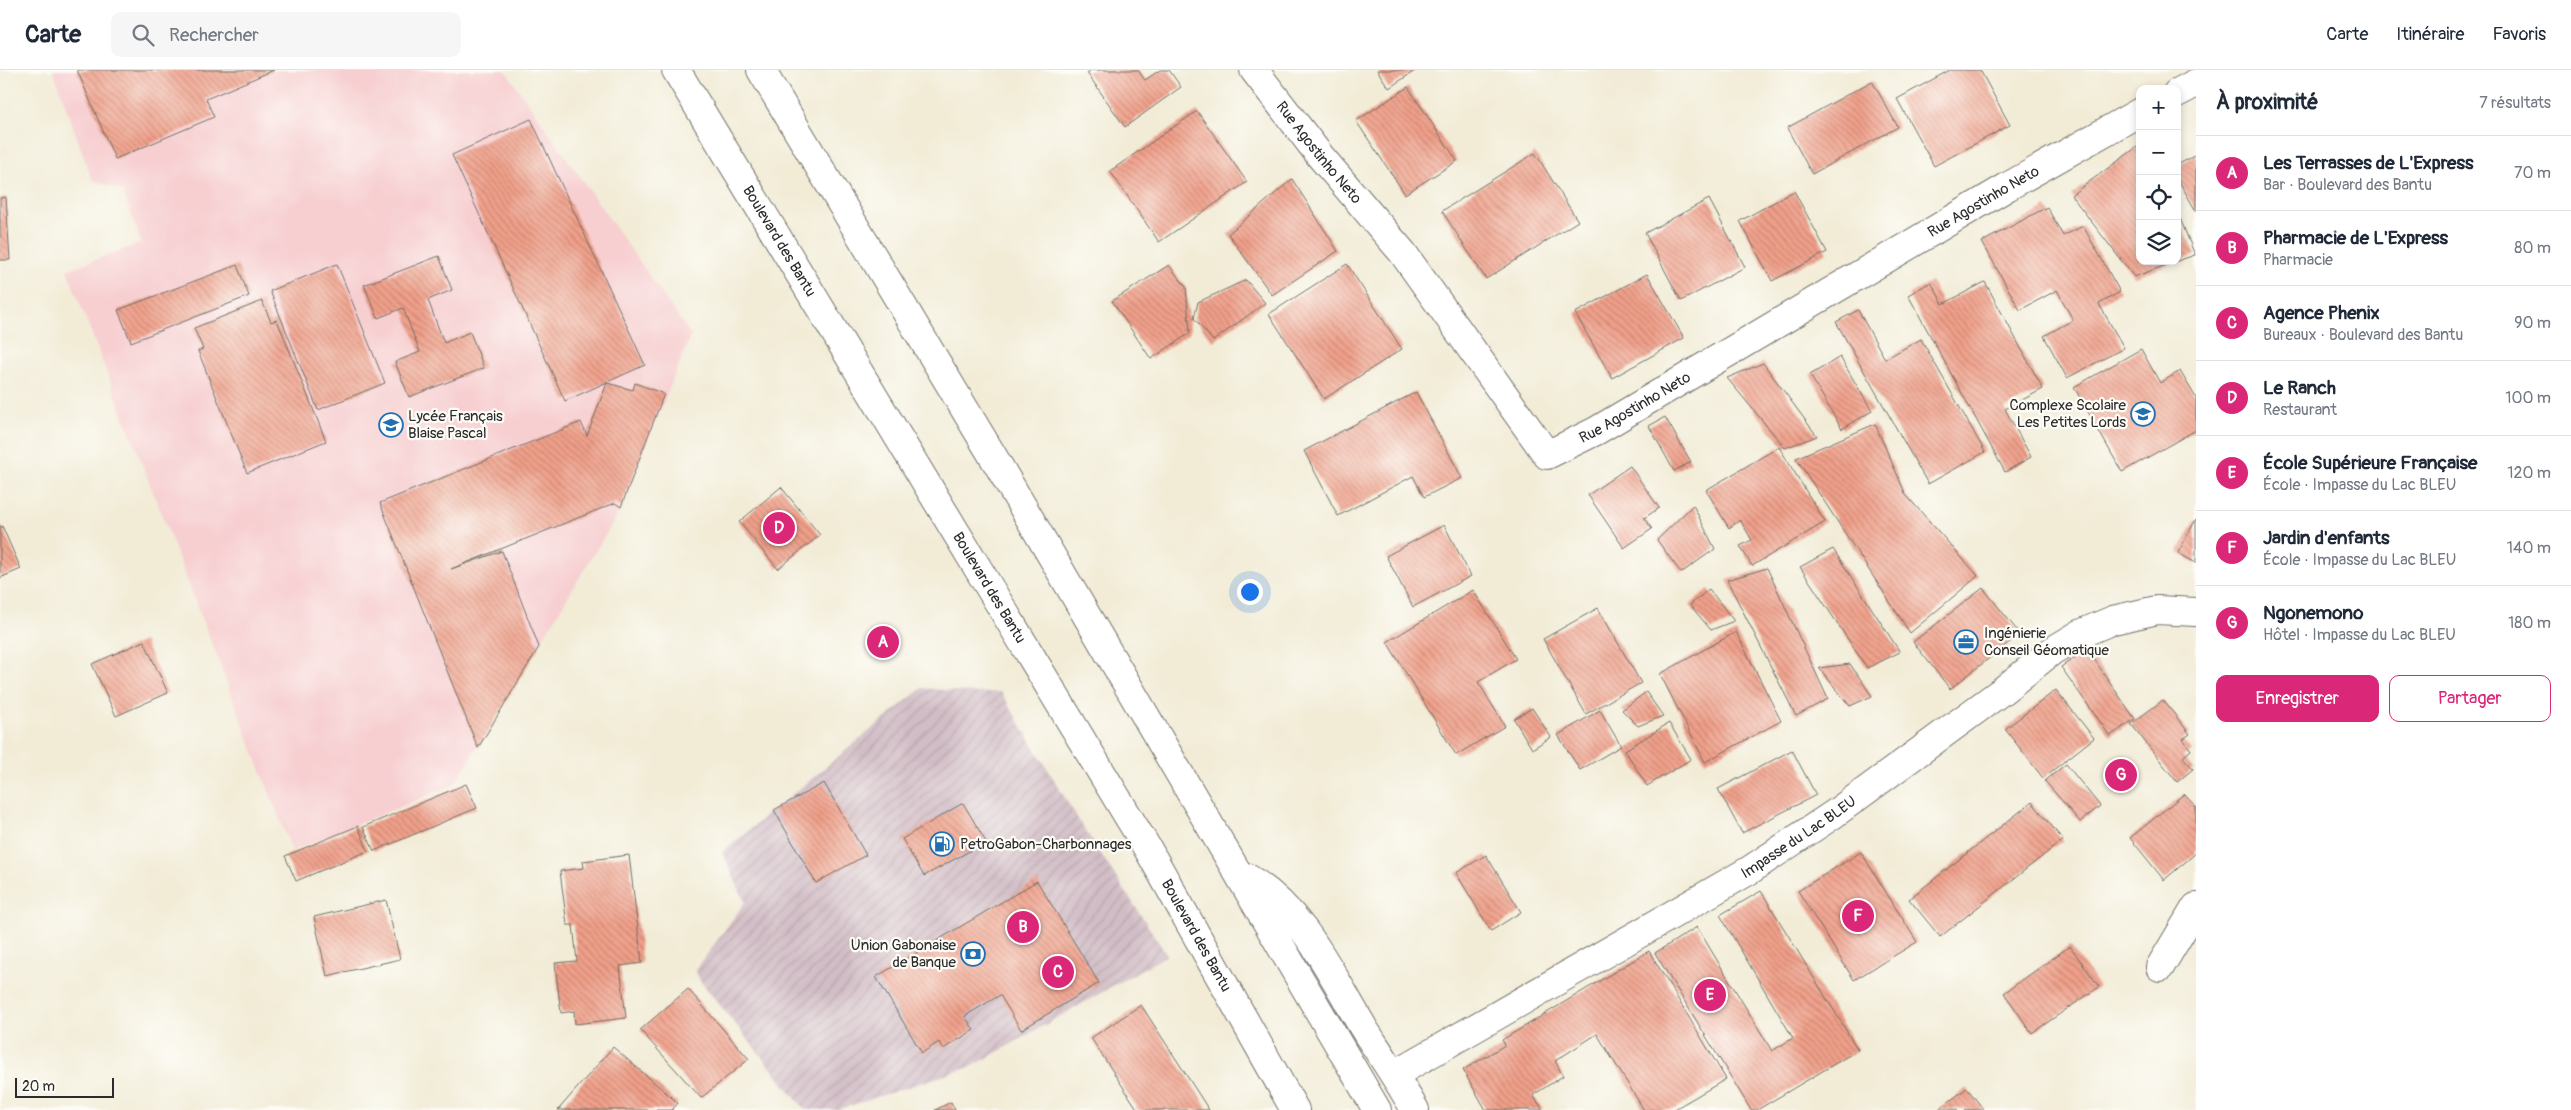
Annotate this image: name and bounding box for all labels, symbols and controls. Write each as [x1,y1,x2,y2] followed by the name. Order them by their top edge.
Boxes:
[111,12,461,57] search box
[25,20,81,49] text: Carte
[129,21,157,49] icon: search
[169,23,259,47] text: Rechercher
[2326,23,2368,46] text: Carte
[2396,23,2464,46] text: Itinéraire
[2492,23,2546,46] text: Favoris
[2136,85,2181,265] map controls
[2136,85,2181,130] button: +
[2216,89,2319,116] text: À proximité
[2479,93,2551,113] text: 7 résultats
[1272,98,1366,208] street label: Rue Agostinho Neto
[2136,130,2181,175] button: −
[2263,151,2473,175] text: Les Terrasses de L'Express
[1924,162,2043,242] street label: Rue Agostinho Neto
[2227,163,2237,183] text: A
[2514,163,2551,183] text: 70 m
[2136,175,2181,220] button: locate
[2263,175,2432,195] text: Bar · Boulevard des Bantu
[738,182,820,300] street label: Boulevard des Bantu
[2136,220,2181,265] button: layers
[2263,226,2448,250] text: Pharmacie de L'Express
[2227,238,2237,258] text: B
[2514,238,2551,258] text: 80 m
[2263,250,2333,270] text: Pharmacie
[2263,301,2380,325] text: Agence Phenix
[2227,313,2237,333] text: C
[2514,313,2551,333] text: 90 m
[2263,325,2463,345] text: Bureaux · Boulevard des Bantu
[1576,368,1694,448] street label: Rue Agostinho Neto
[2263,376,2336,400] text: Le Ranch
[2227,388,2237,408] text: D
[2505,388,2551,408] text: 100 m
[2010,396,2127,432] place label: Complexe Scolaire Les Petites Lords
[2263,400,2337,420] text: Restaurant
[2130,401,2156,427] school or university icon: Complexe Scolaire Les Petites Lords
[408,407,503,443] place label: Lycée Français Blaise Pascal
[378,412,404,438] school or university icon: Lycée Français Blaise Pascal
[2263,451,2477,475] text: École Supérieure Française
[2228,463,2236,483] text: E
[2507,463,2551,483] text: 120 m
[2263,475,2456,495] text: École · Impasse du Lac BLEU
[763,509,795,547] pin: D
[2263,526,2389,550] text: Jardin d'enfants
[948,529,1030,647] street label: Boulevard des Bantu
[2227,538,2237,558] text: F
[2507,538,2551,558] text: 140 m
[2263,550,2456,570] text: École · Impasse du Lac BLEU
[1237,579,1263,605] your location
[2263,601,2364,625] text: Ngonemono
[2227,613,2237,633] text: G
[2508,613,2551,633] text: 180 m
[867,623,899,661] pin: A
[1984,624,2110,660] place label: Ingénierie Conseil Géomatique
[2263,625,2456,645] text: Hôtel · Impasse du Lac BLEU
[1953,629,1979,655] office icon: Ingénierie Conseil Géomatique
[2216,675,2379,722] button: Enregistrer
[2389,675,2551,722] button: Partager
[2105,756,2137,794] pin: G
[1738,792,1860,883] street label: Impasse du Lac BLEU
[929,831,955,857] fuel station icon: PetroGabon-Charbonnages
[960,835,1132,854] place label: PetroGabon-Charbonnages
[1157,876,1235,995] street label: Boulevard des Bantu
[1842,897,1874,935] pin: F
[1007,908,1039,946] pin: B
[851,936,957,972] place label: Union Gabonaise de Banque
[960,941,986,967] bank icon: Union Gabonaise de Banque
[1042,953,1074,991] pin: C
[1694,976,1726,1014] pin: E
[15,1075,114,1098] scale bar
[22,1078,55,1095] text: 20 m

